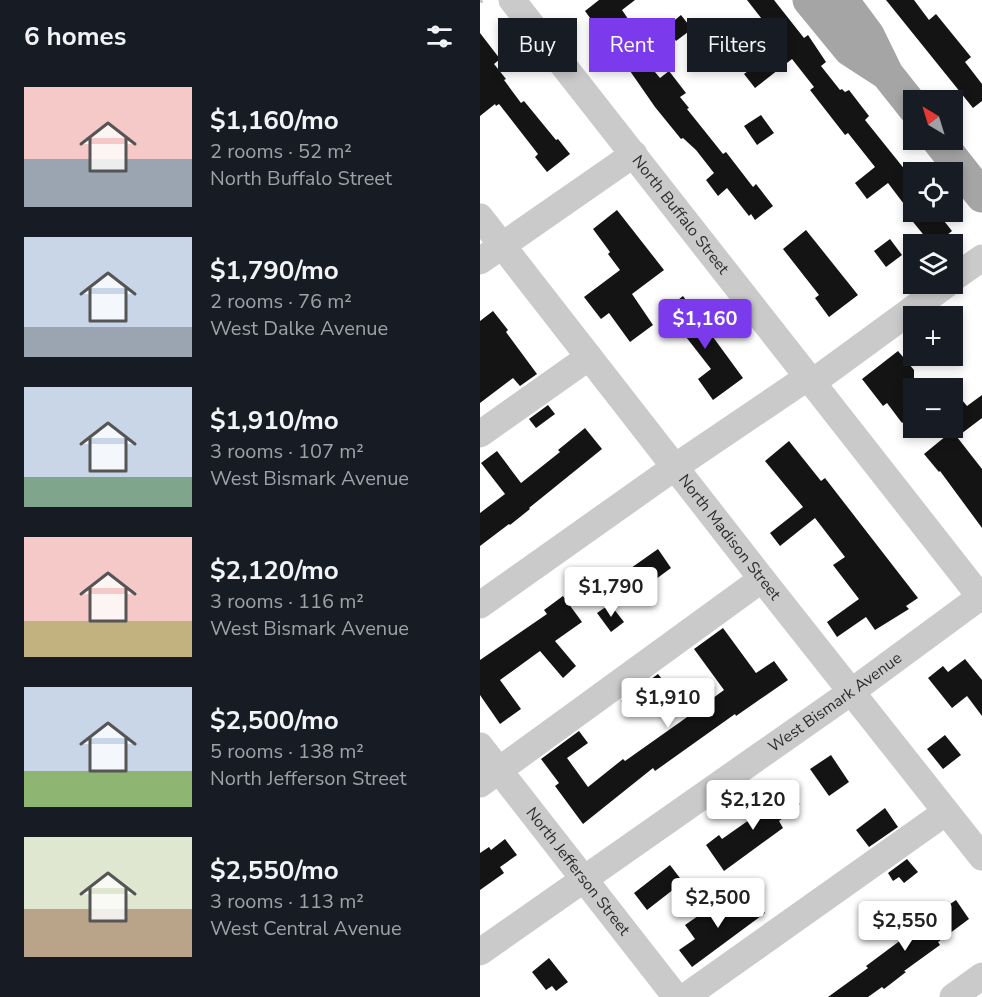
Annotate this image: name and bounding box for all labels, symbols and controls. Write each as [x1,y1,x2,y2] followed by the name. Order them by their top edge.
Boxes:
[498,18,577,72] chip: Buy
[589,18,675,72] chip: Rent
[687,18,787,72] chip: Filters
[24,19,126,54] text: 6 homes
[423,20,456,53] icon: filters
[903,90,963,150] north arrow
[903,90,963,438] map controls
[210,103,339,138] text: $1,160/mo
[72,111,144,183] icon: home
[210,138,352,165] text: 2 rooms · 52 m²
[627,151,734,279] street label: North Buffalo Street
[903,162,963,222] button: locate
[210,165,392,192] text: North Buffalo Street
[903,234,963,294] button: layers
[210,253,339,288] text: $1,790/mo
[72,261,144,333] icon: home
[210,288,352,315] text: 2 rooms · 76 m²
[656,299,754,350] pin: $1,160
[673,305,737,332] text: $1,160
[903,306,963,366] button: +
[210,315,388,342] text: West Dalke Avenue
[903,378,963,438] button: −
[210,403,339,438] text: $1,910/mo
[72,411,144,483] icon: home
[210,438,364,465] text: 3 rooms · 107 m²
[210,465,409,492] text: West Bismark Avenue
[673,470,786,605] street label: North Madison Street
[210,553,339,588] text: $2,120/mo
[72,561,144,633] icon: home
[562,567,660,618] pin: $1,790
[579,573,643,600] text: $1,790
[210,588,364,615] text: 3 rooms · 116 m²
[210,615,409,642] text: West Bismark Avenue
[764,647,906,758] street label: West Bismark Avenue
[619,678,717,729] pin: $1,910
[636,684,700,711] text: $1,910
[210,703,339,738] text: $2,500/mo
[72,711,144,783] icon: home
[210,738,364,765] text: 5 rooms · 138 m²
[210,765,406,792] text: North Jefferson Street
[704,780,802,831] pin: $2,120
[721,786,785,813] text: $2,120
[521,803,635,940] street label: North Jefferson Street
[210,853,339,888] text: $2,550/mo
[72,861,144,933] icon: home
[669,878,767,929] pin: $2,500
[686,884,750,911] text: $2,500
[210,888,364,915] text: 3 rooms · 113 m²
[856,901,954,952] pin: $2,550
[873,907,937,934] text: $2,550
[210,915,402,942] text: West Central Avenue

